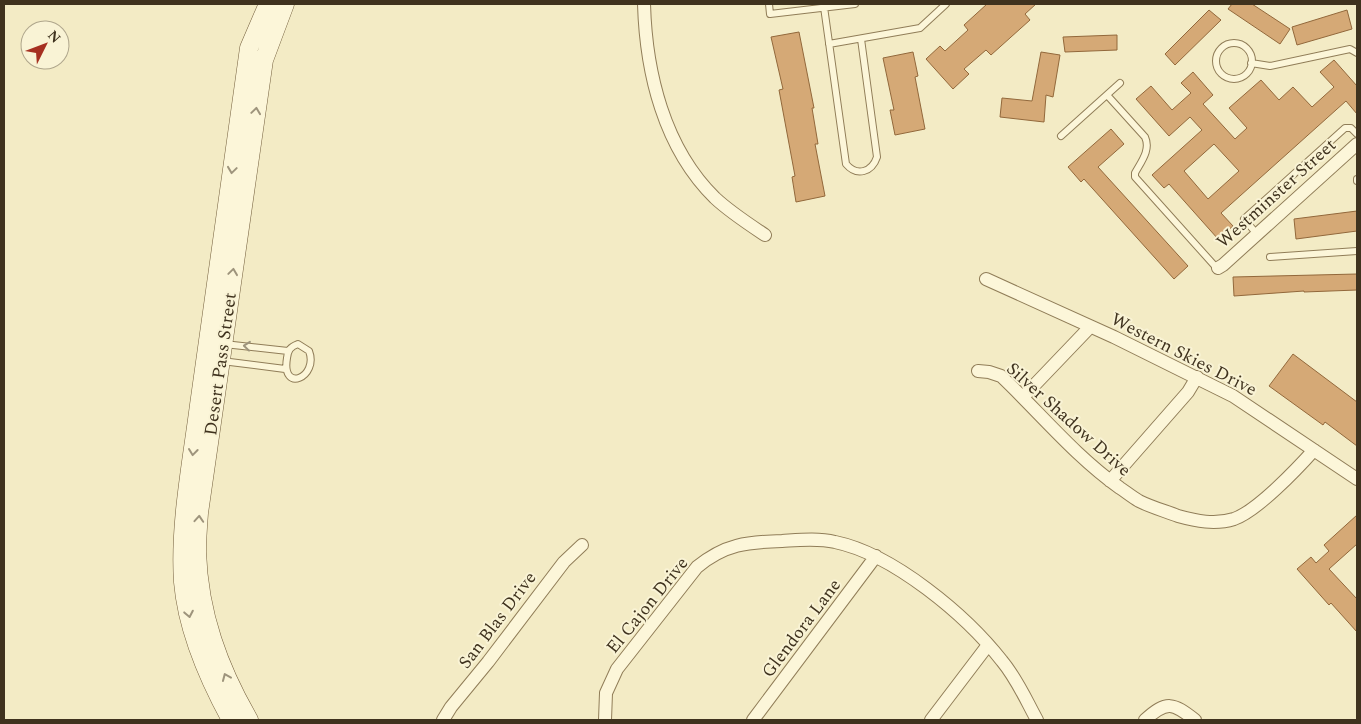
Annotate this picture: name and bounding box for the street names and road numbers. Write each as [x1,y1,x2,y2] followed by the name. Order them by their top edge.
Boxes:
[1210,132,1342,255] street label: Westminster Street
[197,291,244,437] street label: Desert Pass Street
[1106,306,1262,403] street label: Western Skies Drive
[1000,356,1137,483] street label: Silver Shadow Drive
[600,551,695,660] street label: El Cajon Drive
[452,566,543,675] street label: San Blas Drive
[755,573,848,684] street label: Glendora Lane

